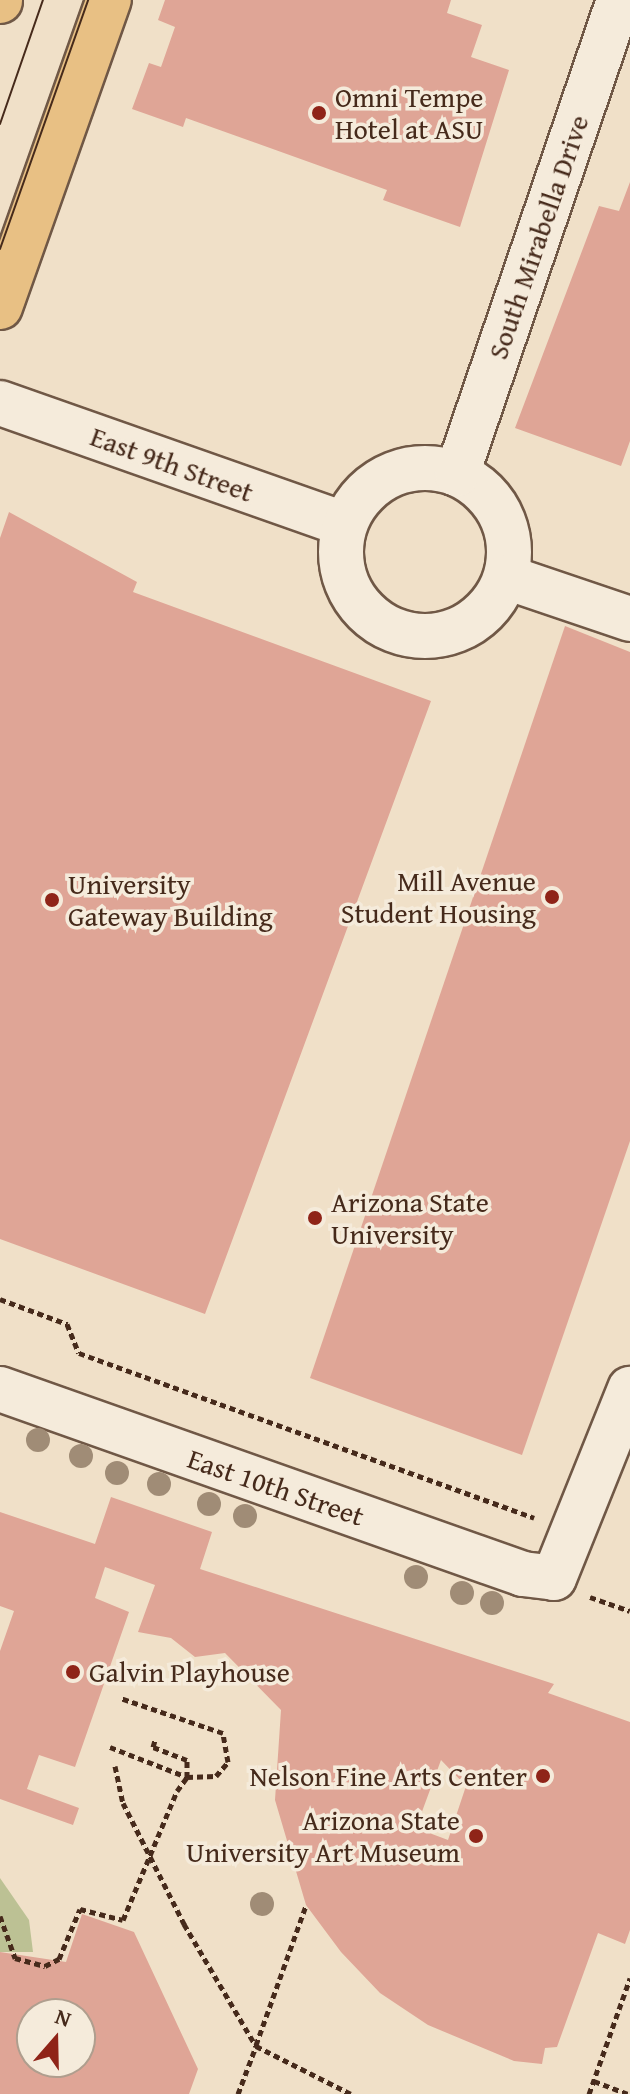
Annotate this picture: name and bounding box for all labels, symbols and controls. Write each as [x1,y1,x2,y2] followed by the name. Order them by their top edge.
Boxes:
[335,80,483,146] place label: Omni Tempe Hotel at ASU
[310,104,328,122] marker: Omni Tempe Hotel at ASU
[480,111,596,363] street label: South Mirabella Drive
[86,419,258,509] street label: East 9th Street
[341,864,536,930] place label: Mill Avenue Student Housing
[68,867,273,933] place label: University Gateway Building
[543,888,561,906] marker: Mill Avenue Student Housing
[43,891,61,909] marker: University Gateway Building
[331,1185,489,1251] place label: Arizona State University
[306,1209,324,1227] marker: Arizona State University
[183,1441,369,1533] street label: East 10th Street
[89,1655,290,1689] place label: Galvin Playhouse
[64,1663,82,1681] marker: Galvin Playhouse
[250,1759,527,1793] place label: Nelson Fine Arts Center
[534,1767,552,1785] marker: Nelson Fine Arts Center
[186,1803,460,1869] place label: Arizona State University Art Museum
[467,1827,485,1845] marker: Arizona State University Art Museum
[16,1998,96,2078] north arrow
[51,2000,76,2035] text: N

